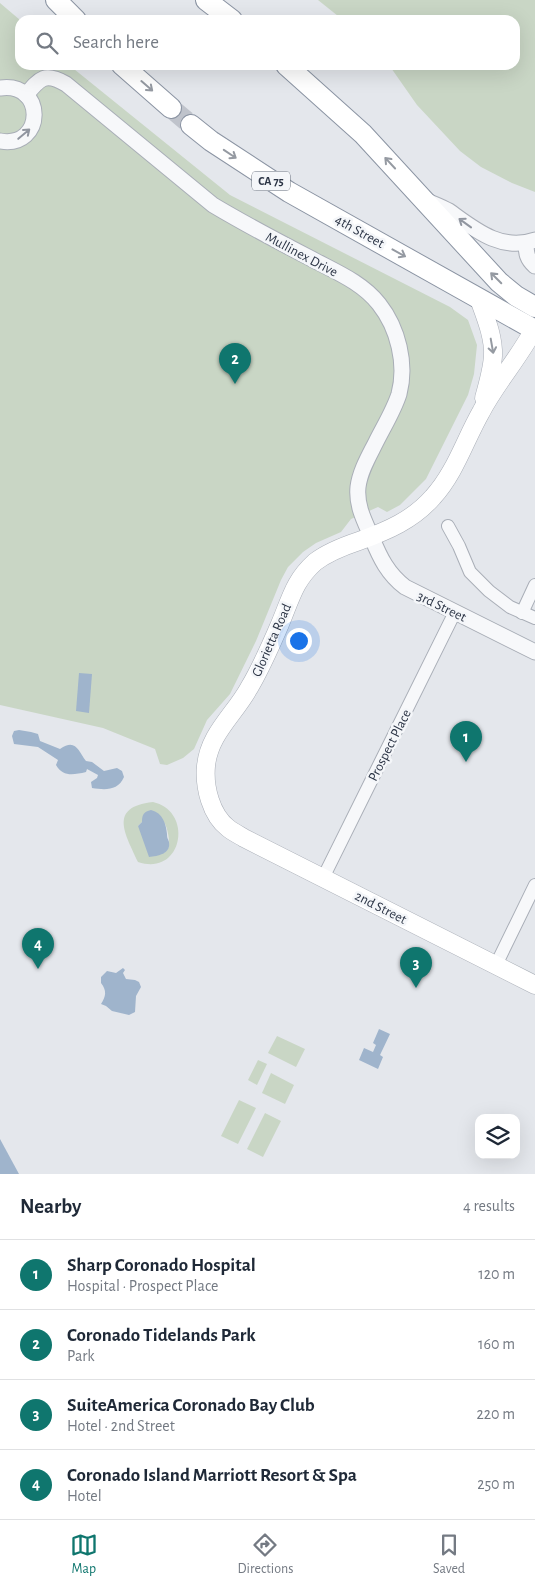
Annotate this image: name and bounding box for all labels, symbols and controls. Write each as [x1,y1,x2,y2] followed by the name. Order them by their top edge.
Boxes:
[15,15,520,70] search box
[33,29,61,57] icon: search
[73,33,159,52] text: Search here
[140,81,153,92] one-way arrow
[18,129,31,140] one-way arrow
[223,149,237,159] one-way arrow
[384,157,396,170] one-way arrow
[252,172,290,190] road number: CA 75
[333,213,387,251] street label: 4th Street
[458,218,472,228] one-way arrow
[263,230,340,280] street label: Mullinex Drive
[391,248,406,258] one-way arrow
[490,272,502,284] one-way arrow
[487,337,497,353] one-way arrow
[219,343,251,384] pin: 2
[415,589,469,625] street label: 3rd Street
[250,602,294,679] street label: Glorietta Road
[286,628,312,654] your location
[366,707,414,784] street label: Prospect Place
[450,721,482,762] pin: 1
[352,889,409,927] street label: 2nd Street
[22,928,54,969] pin: 4
[400,947,432,988] pin: 3
[475,1114,520,1159] map controls
[475,1114,520,1159] button: layers
[20,1196,81,1217] text: Nearby
[463,1198,515,1214] text: 4 results
[67,1256,256,1275] text: Sharp Coronado Hospital
[33,1266,39,1282] text: 1
[478,1266,515,1282] text: 120 m
[67,1278,218,1294] text: Hospital · Prospect Place
[67,1326,256,1345] text: Coronado Tidelands Park
[32,1336,40,1352] text: 2
[478,1336,515,1352] text: 160 m
[67,1348,95,1364] text: Park
[67,1396,315,1415] text: SuiteAmerica Coronado Bay Club
[33,1406,39,1422] text: 3
[477,1406,515,1422] text: 220 m
[67,1418,175,1434] text: Hotel · 2nd Street
[67,1466,357,1485] text: Coronado Island Marriott Resort & Spa
[32,1476,40,1492] text: 4
[477,1476,515,1492] text: 250 m
[67,1488,102,1504] text: Hotel
[70,1531,98,1578] tab: Map
[238,1531,293,1578] tab: Directions
[433,1531,465,1578] tab: Saved

